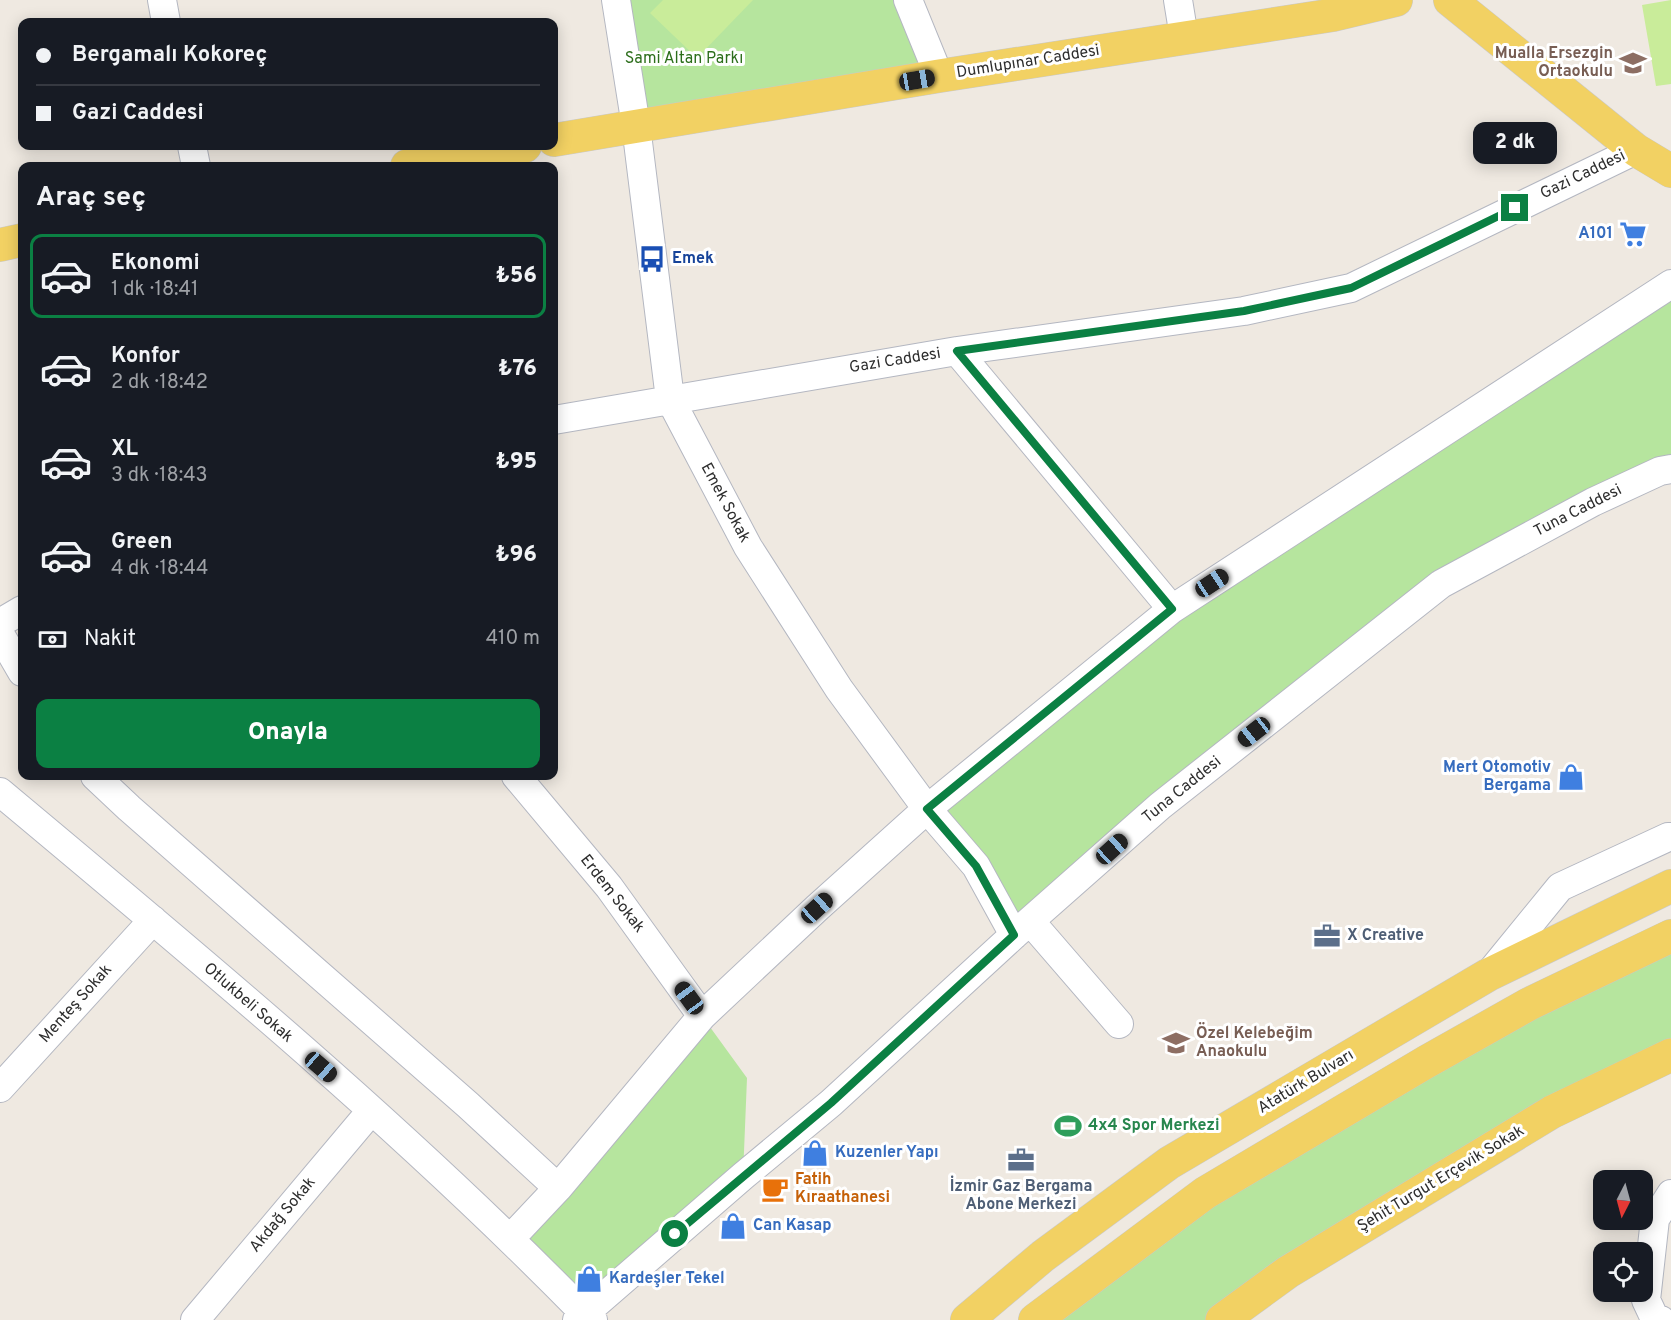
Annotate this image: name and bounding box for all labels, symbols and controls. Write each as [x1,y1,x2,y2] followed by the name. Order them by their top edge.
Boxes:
[955,41,1101,83] street label: Dumlupınar Caddesi
[72,42,267,69] text: Bergamalı Kokoreç
[1495,44,1613,82] place label: Mualla Ersezgin Ortaokulu
[1618,48,1648,78] school or university icon: Mualla Ersezgin Ortaokulu
[625,49,743,69] park label: Sami Altan Parkı
[898,68,936,92] car
[72,100,204,127] text: Gazi Caddesi
[1473,121,1557,163] callout: 2 dk
[1495,130,1535,156] text: 2 dk
[1537,146,1629,204] street label: Gazi Caddesi
[36,181,146,215] text: Araç seç
[1501,194,1528,221] route end
[1618,219,1648,249] supermarket icon: A101
[1578,224,1613,244] place label: A101
[637,244,667,274] bus stop icon: Emek
[39,249,93,303] icon: car
[672,249,714,269] place label: Emek
[111,250,200,277] text: Ekonomi
[495,263,537,290] text: ₺56
[111,277,198,303] text: 1 dk · 18:41
[39,342,93,396] icon: car
[111,343,180,370] text: Konfor
[848,344,942,378] street label: Gazi Caddesi
[498,356,537,383] text: ₺76
[111,370,208,396] text: 2 dk · 18:42
[39,435,93,489] icon: car
[111,436,138,463] text: XL
[495,449,537,476] text: ₺95
[696,460,754,546] street label: Emek Sokak
[111,463,208,489] text: 3 dk · 18:43
[1531,480,1625,542] street label: Tuna Caddesi
[39,528,93,582] icon: car
[111,529,173,556] text: Green
[495,542,537,569] text: ₺96
[111,556,208,582] text: 4 dk · 18:44
[1192,566,1232,600] car
[36,623,69,656] icon: cash
[84,626,136,653] text: Nakit
[486,626,540,652] text: 410 m
[36,699,540,768] button: Onayla
[1234,714,1274,750] car
[1138,752,1226,828] street label: Tuna Caddesi
[1443,758,1551,796] place label: Mert Otomotiv Bergama
[1556,762,1586,792] shop icon: Mert Otomotiv Bergama
[1093,830,1131,868] car
[575,851,649,937] street label: Erdem Sokak
[798,889,836,927] car
[1312,921,1342,951] office icon: X Creative
[1347,926,1424,946] place label: X Creative
[199,959,297,1047] street label: Otlukbeli Sokak
[35,960,117,1048] street label: Menteş Sokak
[671,978,707,1018] car
[1196,1022,1313,1062] place label: Özel Kelebeğim Anaokulu
[1161,1028,1191,1058] school or university icon: Özel Kelebeğim Anaokulu
[1254,1045,1358,1119] street label: Atatürk Bulvarı
[302,1048,340,1086] car
[1053,1111,1083,1141] sports icon: 4x4 Spor Merkezi
[1088,1116,1220,1136] place label: 4x4 Spor Merkezi
[1354,1121,1528,1237] street label: Şehit Turgut Erçevik Sokak
[800,1138,830,1168] shop icon: Kuzenler Yapı
[835,1143,938,1163] place label: Kuzenler Yapı
[1006,1145,1036,1175] office icon: İzmir Gaz Bergama Abone Merkezi
[795,1170,890,1208] place label: Fatih Kıraathanesi
[1593,1170,1653,1230] north arrow
[1593,1170,1653,1302] map controls
[246,1173,320,1257] street label: Akdağ Sokak
[760,1174,790,1204] cafe icon: Fatih Kıraathanesi
[950,1175,1092,1215] place label: İzmir Gaz Bergama Abone Merkezi
[718,1211,748,1241] shop icon: Can Kasap
[753,1216,831,1236] place label: Can Kasap
[661,1220,688,1247] route start
[1593,1242,1653,1302] button: locate
[574,1264,604,1294] shop icon: Kardeşler Tekel
[609,1269,725,1289] place label: Kardeşler Tekel

